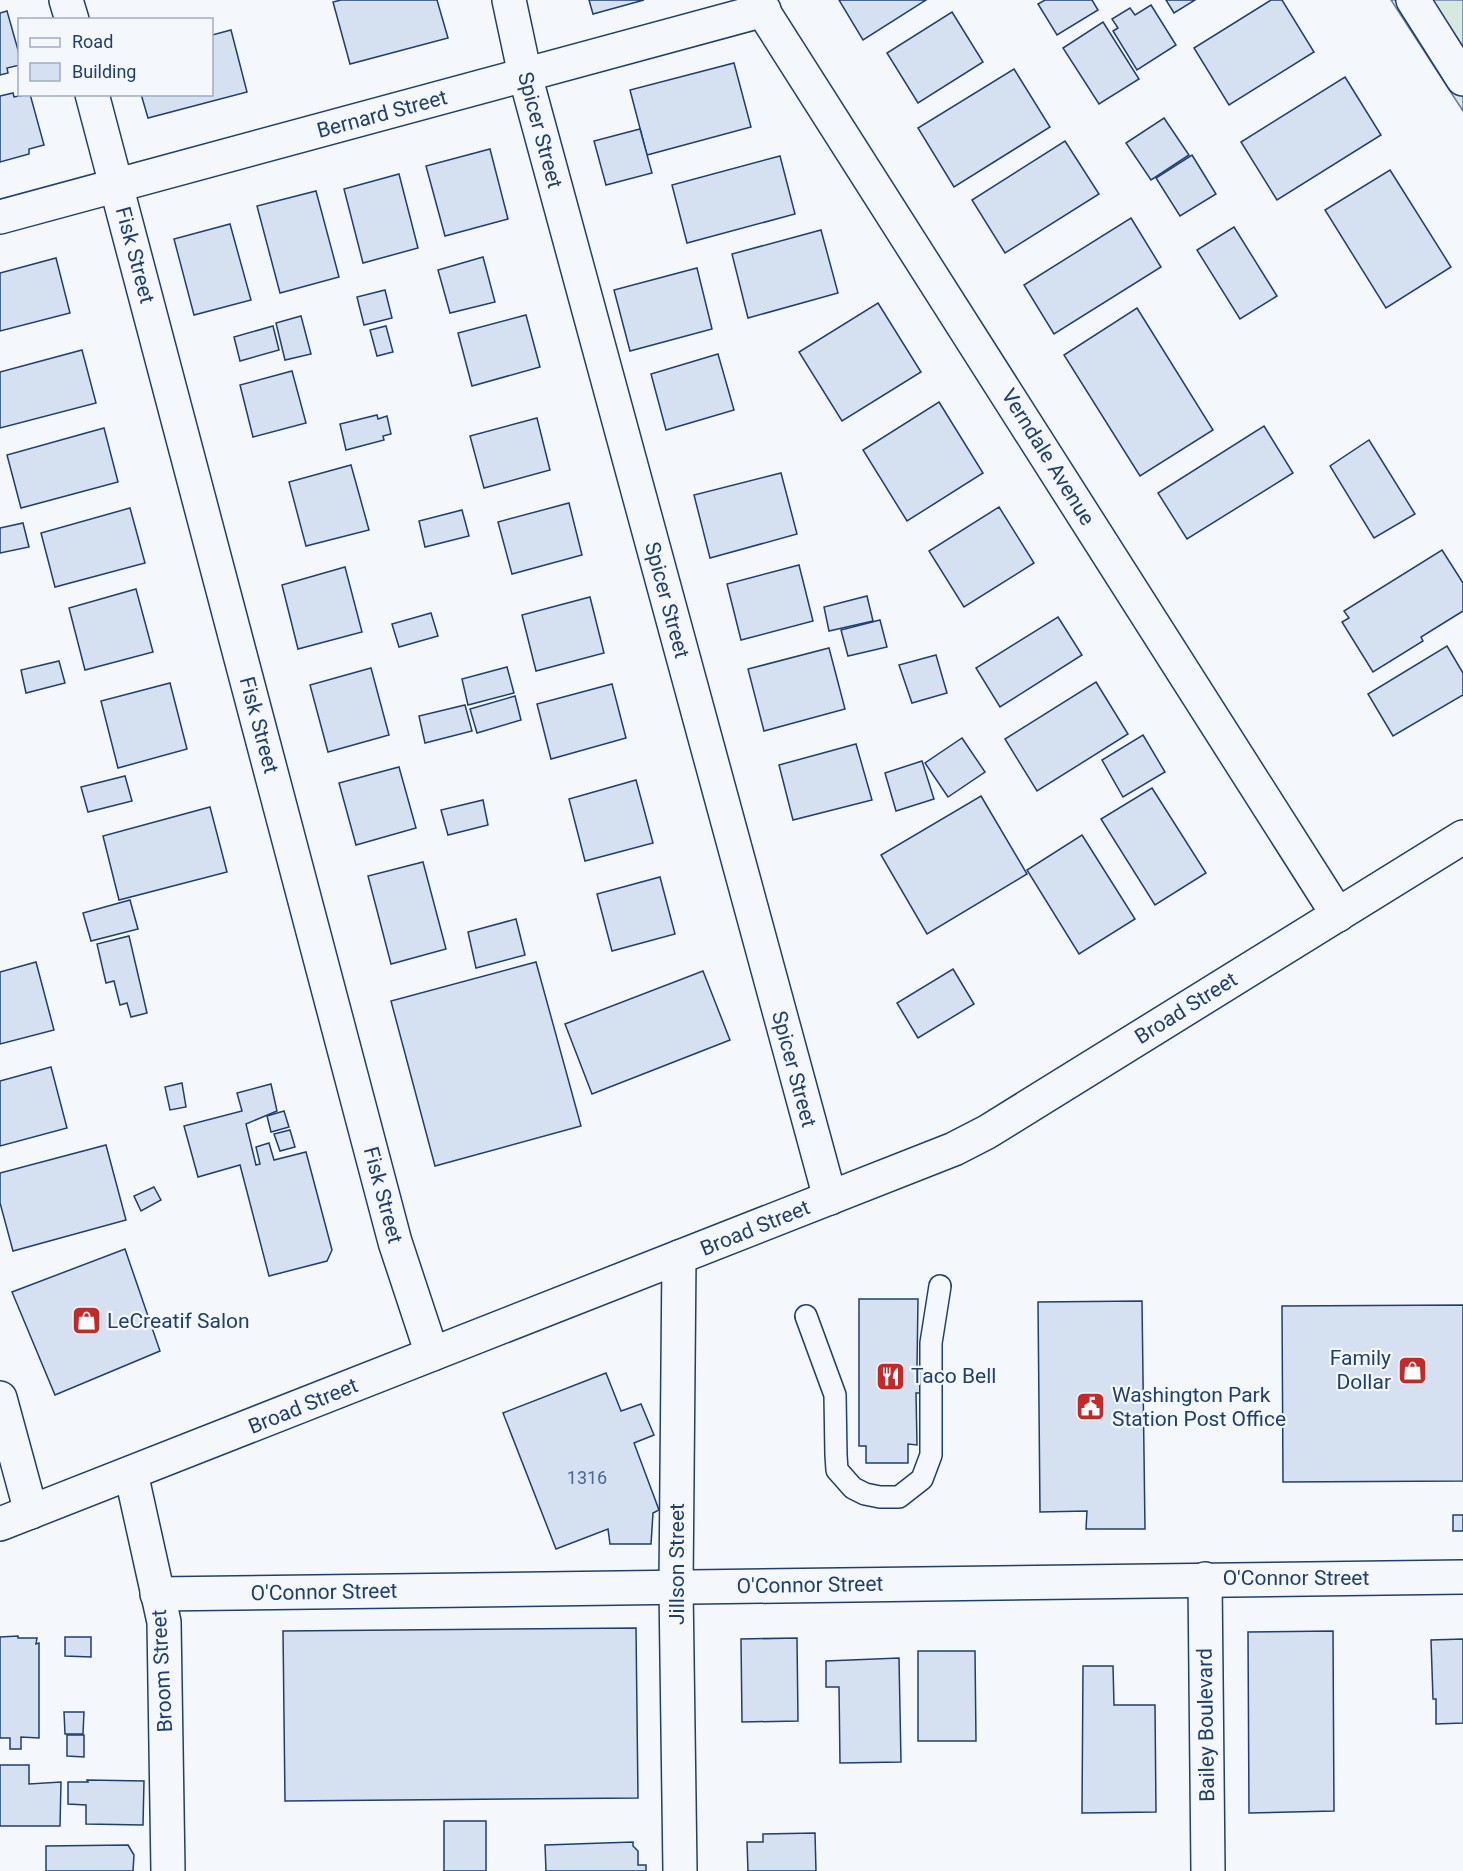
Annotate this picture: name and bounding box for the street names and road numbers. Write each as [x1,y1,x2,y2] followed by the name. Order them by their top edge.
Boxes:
[513,69,567,191] street label: Spicer Street
[314,85,450,143] street label: Bernard Street
[111,204,159,306] street label: Fisk Street
[996,384,1100,530] street label: Verndale Avenue
[640,539,694,661] street label: Spicer Street
[235,674,283,776] street label: Fisk Street
[1131,967,1242,1049] street label: Broad Street
[767,1008,821,1130] street label: Spicer Street
[359,1144,407,1246] street label: Fisk Street
[697,1195,813,1261] street label: Broad Street
[245,1373,361,1439] street label: Broad Street
[665,1503,689,1625] street label: Jillson Street
[1223,1566,1369,1590] street label: O'Connor Street
[736,1572,884,1598] street label: O'Connor Street
[250,1579,398,1605] street label: O'Connor Street
[147,1609,177,1733] street label: Broom Street
[1193,1648,1219,1802] street label: Bailey Boulevard

